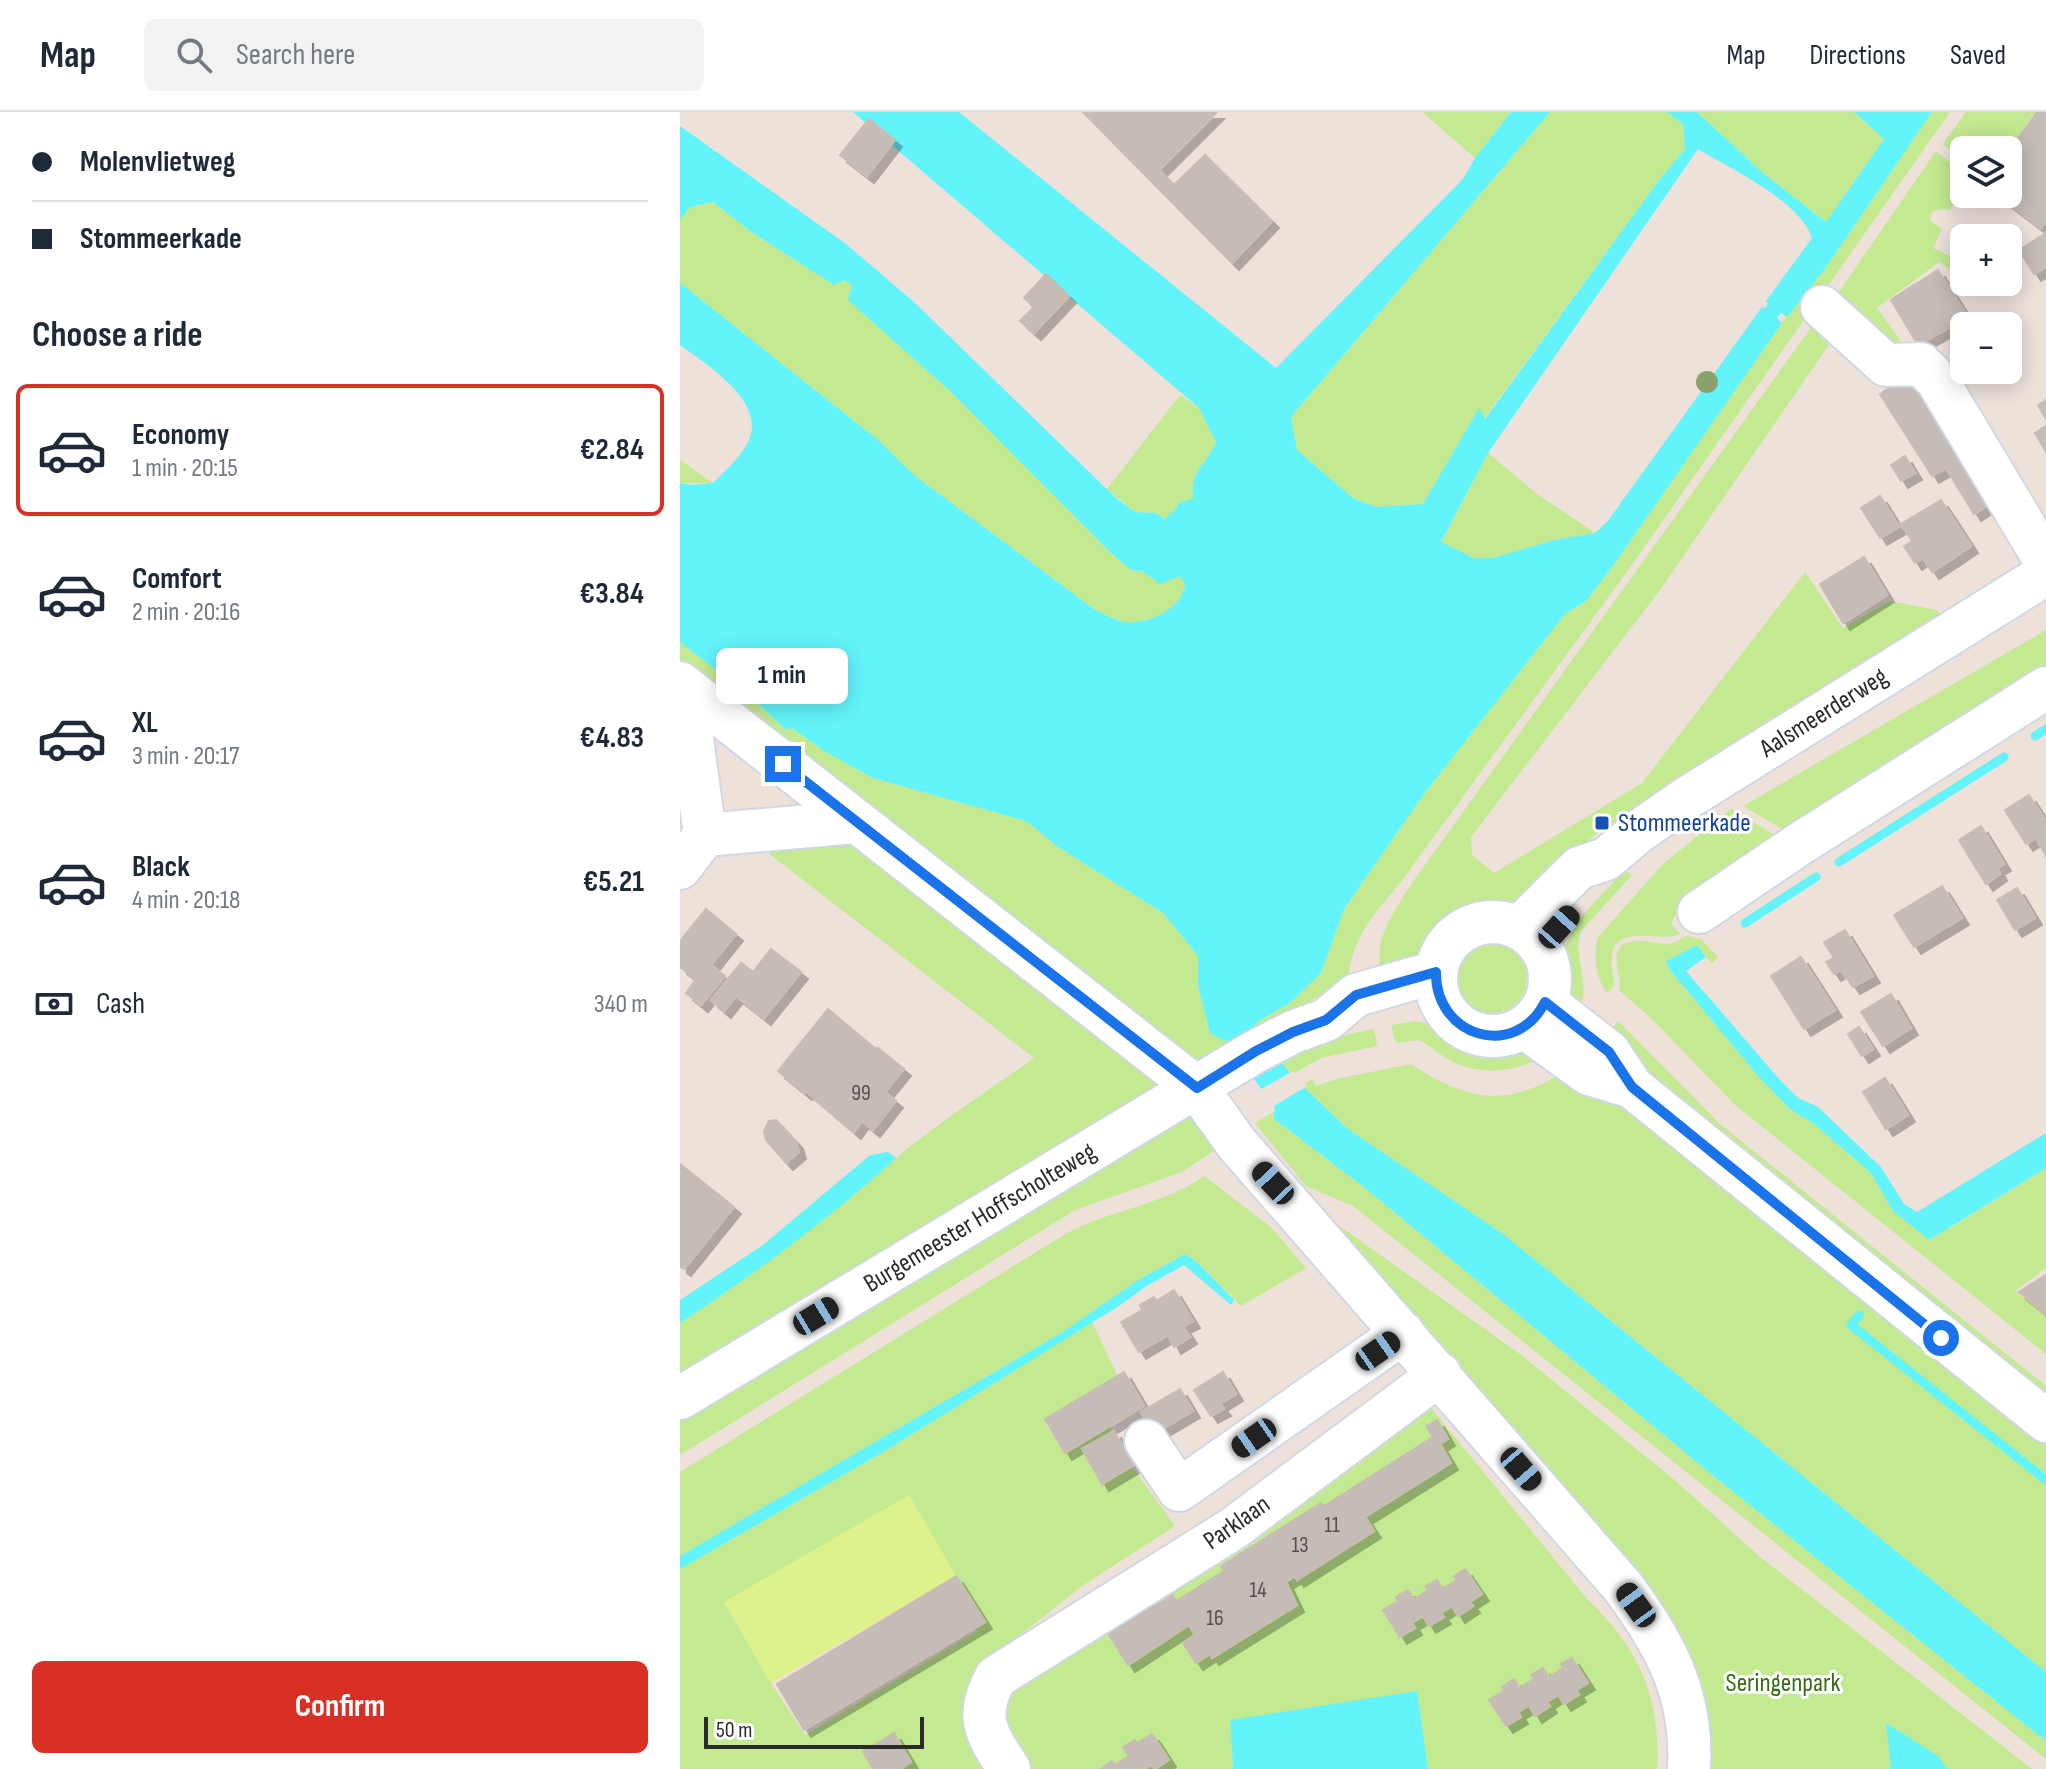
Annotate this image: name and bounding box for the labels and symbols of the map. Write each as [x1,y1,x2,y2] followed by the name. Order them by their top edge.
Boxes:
[717,648,849,704] callout: 1 min
[1754,661,1894,765] street label: Aalsmeerderweg
[765,746,801,782] route end
[1618,808,1751,839] place label: Stommeerkade
[1593,814,1611,832] marker: Stommeerkade
[1534,901,1584,953] car
[851,1080,871,1107] house number: 99
[858,1136,1102,1300] street label: Burgemeester Hoffscholteweg
[1248,1157,1298,1209] car
[789,1293,843,1339] car
[1923,1320,1959,1356] route start
[1351,1327,1405,1375] car
[1227,1414,1281,1462] car
[1496,1443,1546,1495] car
[1198,1489,1276,1557] street label: Parklaan
[1324,1512,1340,1539] house number: 11
[1292,1532,1308,1559] house number: 13
[1250,1577,1266,1604] house number: 14
[1612,1579,1660,1631] car
[1206,1605,1224,1632] house number: 16
[1726,1668,1841,1699] park label: Seringenpark
[704,1713,924,1749] scale bar

